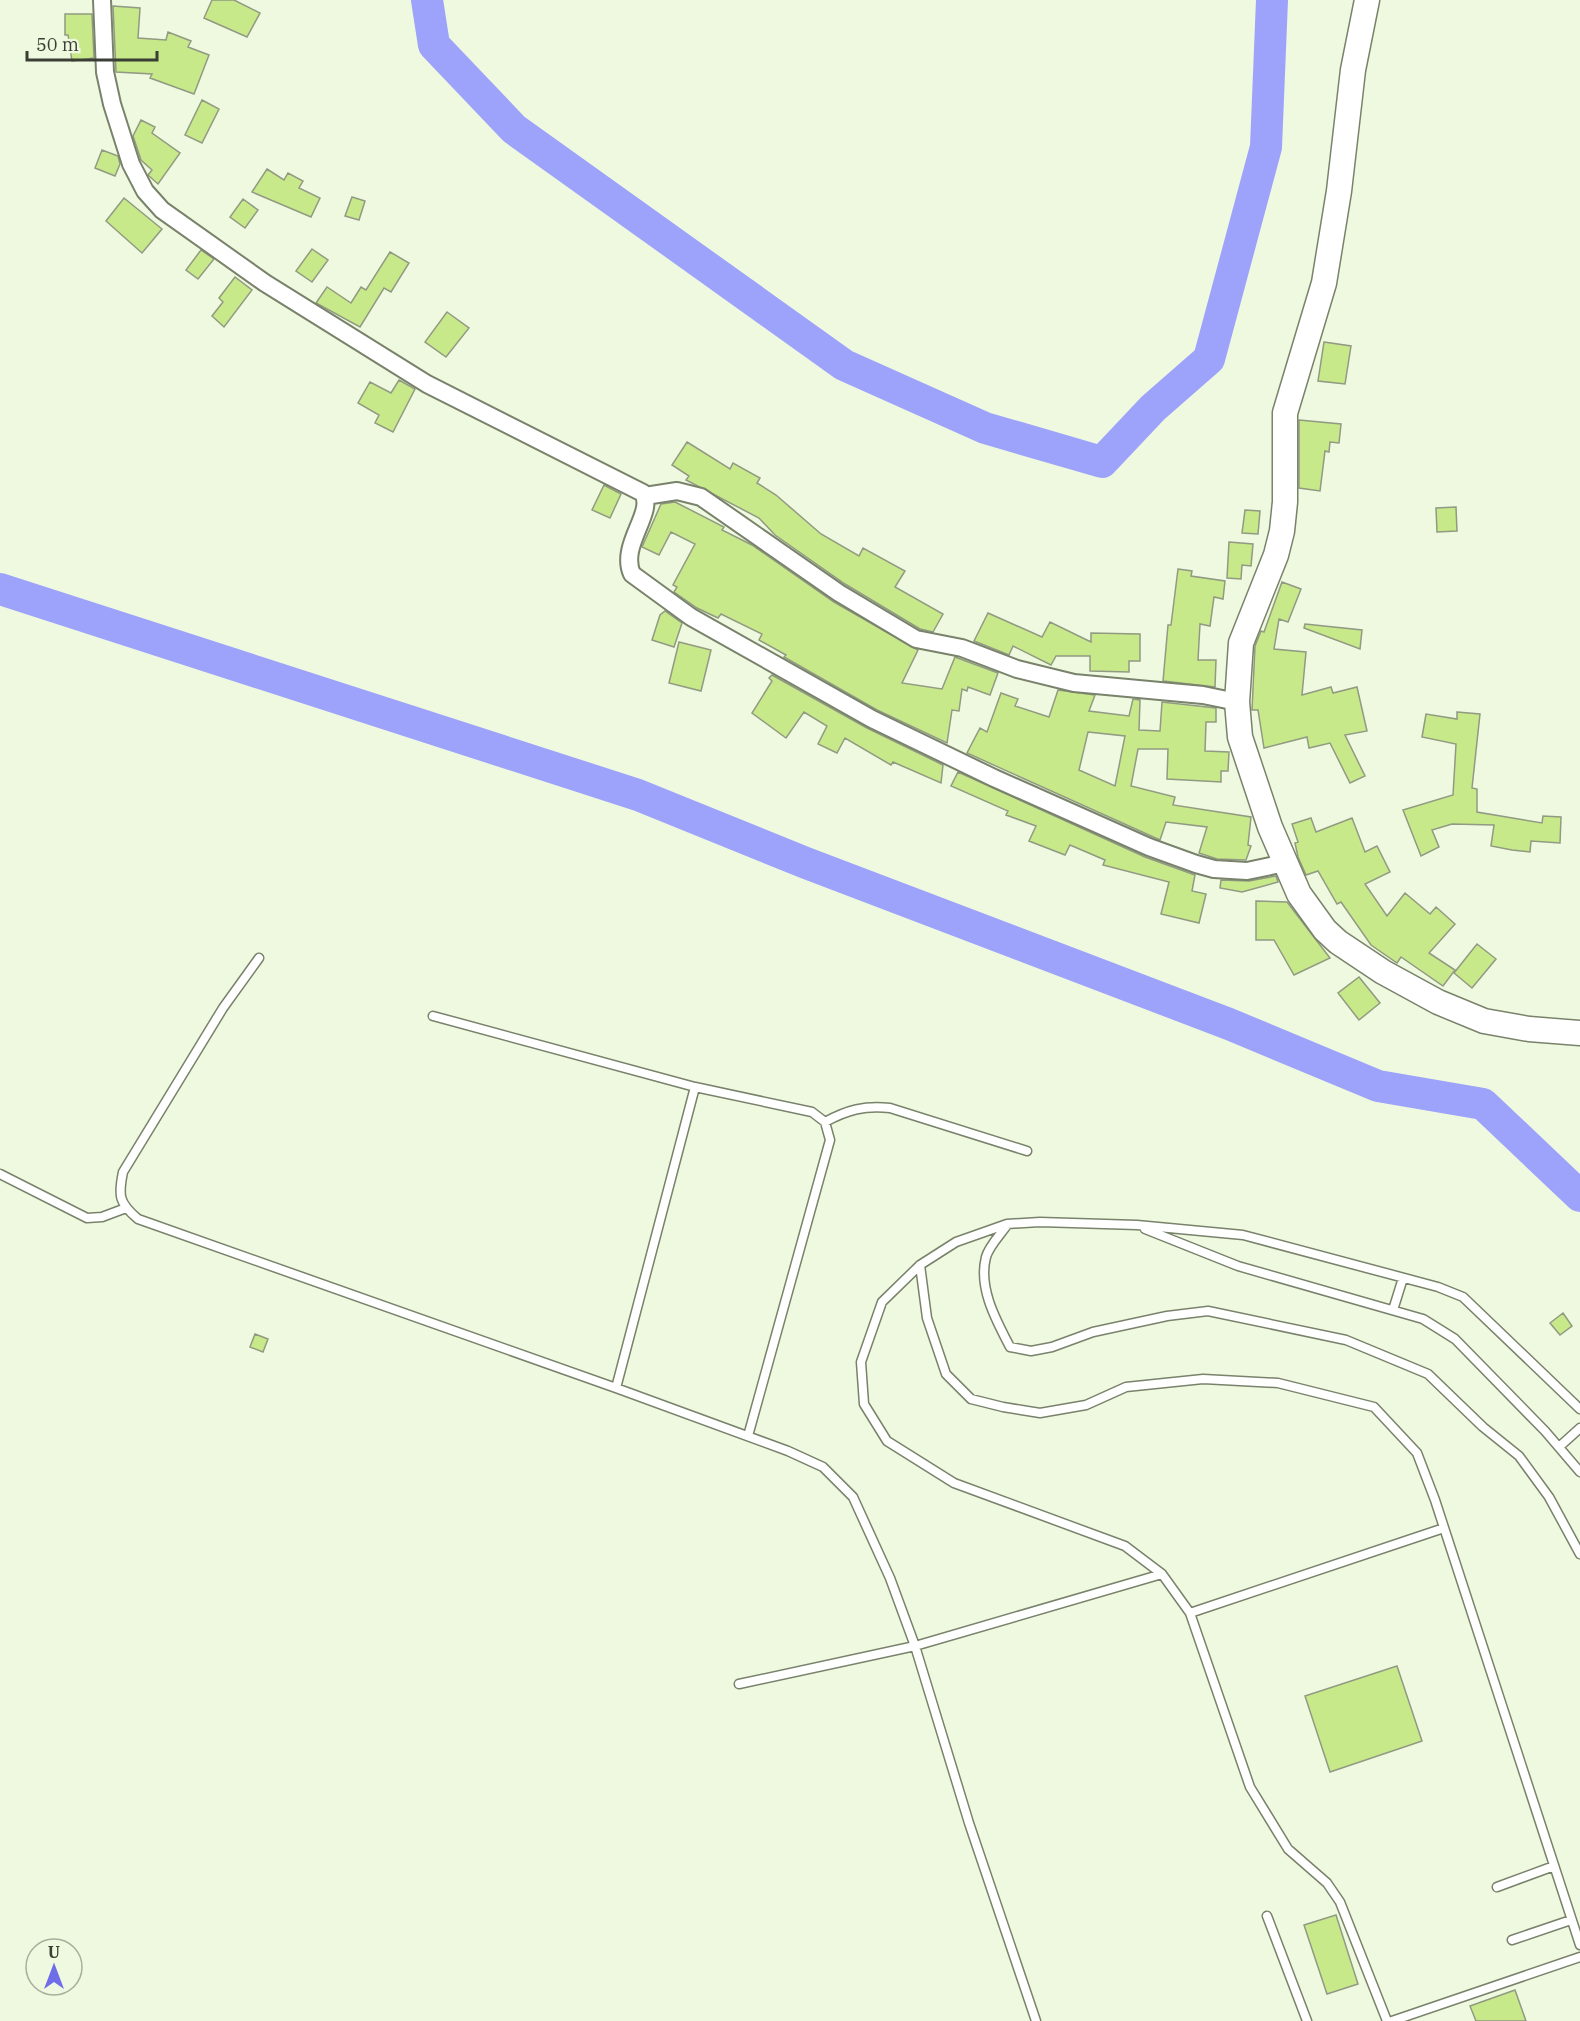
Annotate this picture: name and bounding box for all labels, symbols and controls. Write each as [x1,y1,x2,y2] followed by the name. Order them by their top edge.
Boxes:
[27,24,158,62] scale bar
[36,33,79,56] text: 50 m
[24,1937,84,1997] north arrow
[48,1942,60,1962] text: U

